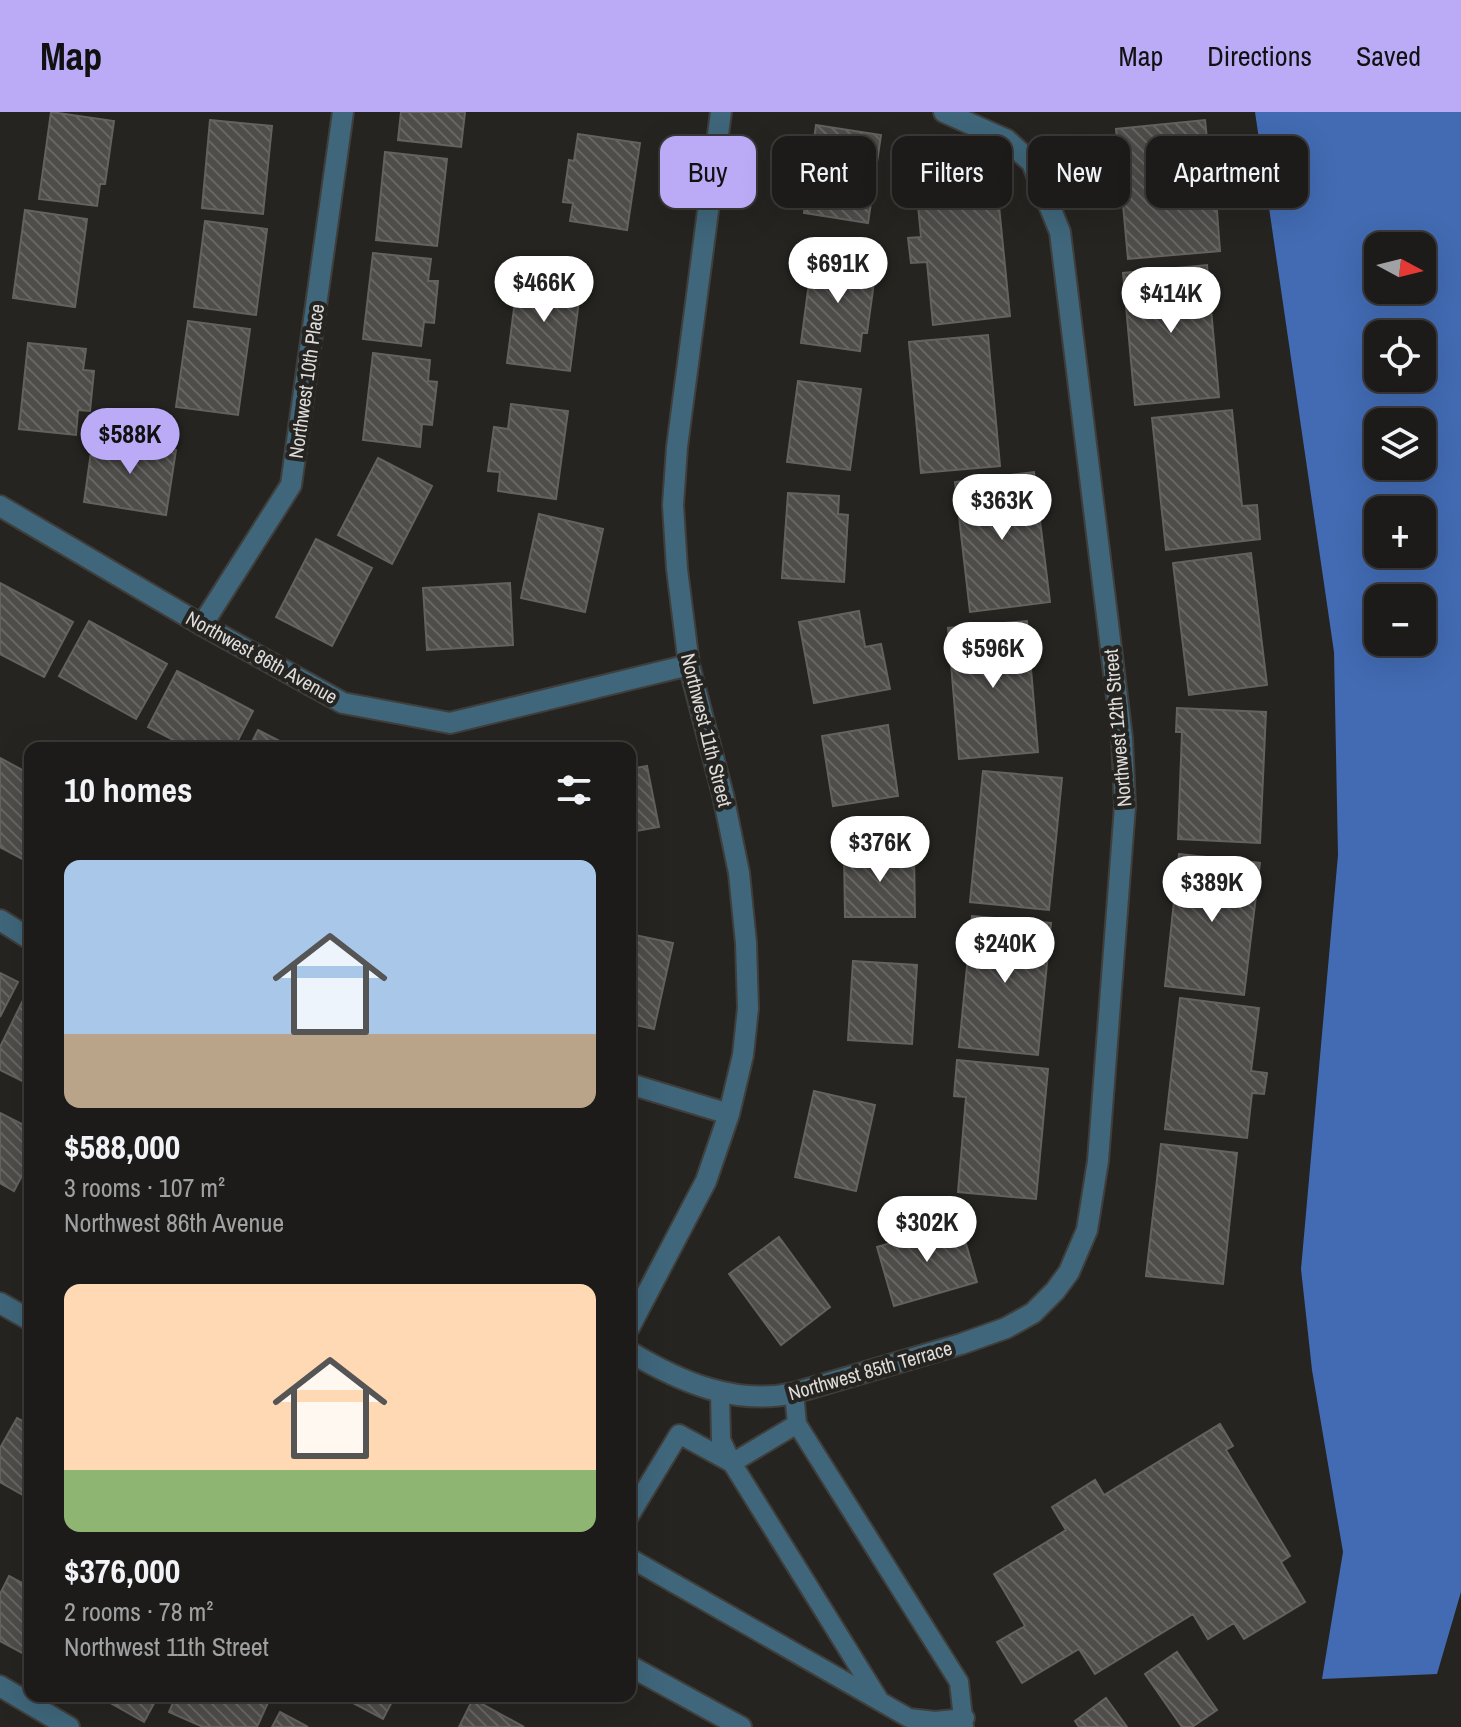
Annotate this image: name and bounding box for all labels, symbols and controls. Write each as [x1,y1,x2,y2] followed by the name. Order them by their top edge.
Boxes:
[40,31,102,82] text: Map
[1119,37,1163,75] text: Map
[1207,37,1312,75] text: Directions
[1356,37,1421,75] text: Saved
[660,136,756,208] chip: Buy
[772,136,876,208] chip: Rent
[892,136,1012,208] chip: Filters
[1028,136,1130,208] chip: New
[1146,136,1308,208] chip: Apartment
[1364,232,1436,304] north arrow
[1364,232,1436,656] map controls
[782,237,894,305] pin: $691K
[807,245,869,280] text: $691K
[488,256,600,324] pin: $466K
[513,264,575,299] text: $466K
[1115,267,1227,335] pin: $414K
[1140,275,1202,310] text: $414K
[282,302,330,460] street label: Northwest 10th Place
[1364,320,1436,392] button: locate
[74,408,186,476] pin: $588K
[1364,408,1436,480] button: layers
[99,416,161,451] text: $588K
[946,474,1058,542] pin: $363K
[971,482,1033,517] text: $363K
[1364,496,1436,568] button: +
[1364,584,1436,656] button: −
[181,604,343,710] street label: Northwest 86th Avenue
[937,622,1049,690] pin: $596K
[962,630,1024,665] text: $596K
[1097,647,1137,808] street label: Northwest 12th Street
[675,650,739,810] street label: Northwest 11th Street
[64,767,193,813] text: 10 homes
[552,768,596,812] icon: filters
[824,816,936,884] pin: $376K
[849,824,911,859] text: $376K
[1156,856,1268,924] pin: $389K
[1181,864,1243,899] text: $389K
[258,912,402,1056] icon: home
[949,917,1061,985] pin: $240K
[974,925,1036,960] text: $240K
[64,1124,180,1170] text: $588,000
[64,1170,225,1205] text: 3 rooms · 107 m²
[871,1196,983,1264] pin: $302K
[896,1204,958,1239] text: $302K
[64,1205,284,1240] text: Northwest 86th Avenue
[785,1334,955,1406] street label: Northwest 85th Terrace
[258,1336,402,1480] icon: home
[64,1548,180,1594] text: $376,000
[64,1594,213,1629] text: 2 rooms · 78 m²
[64,1629,269,1664] text: Northwest 11th Street

